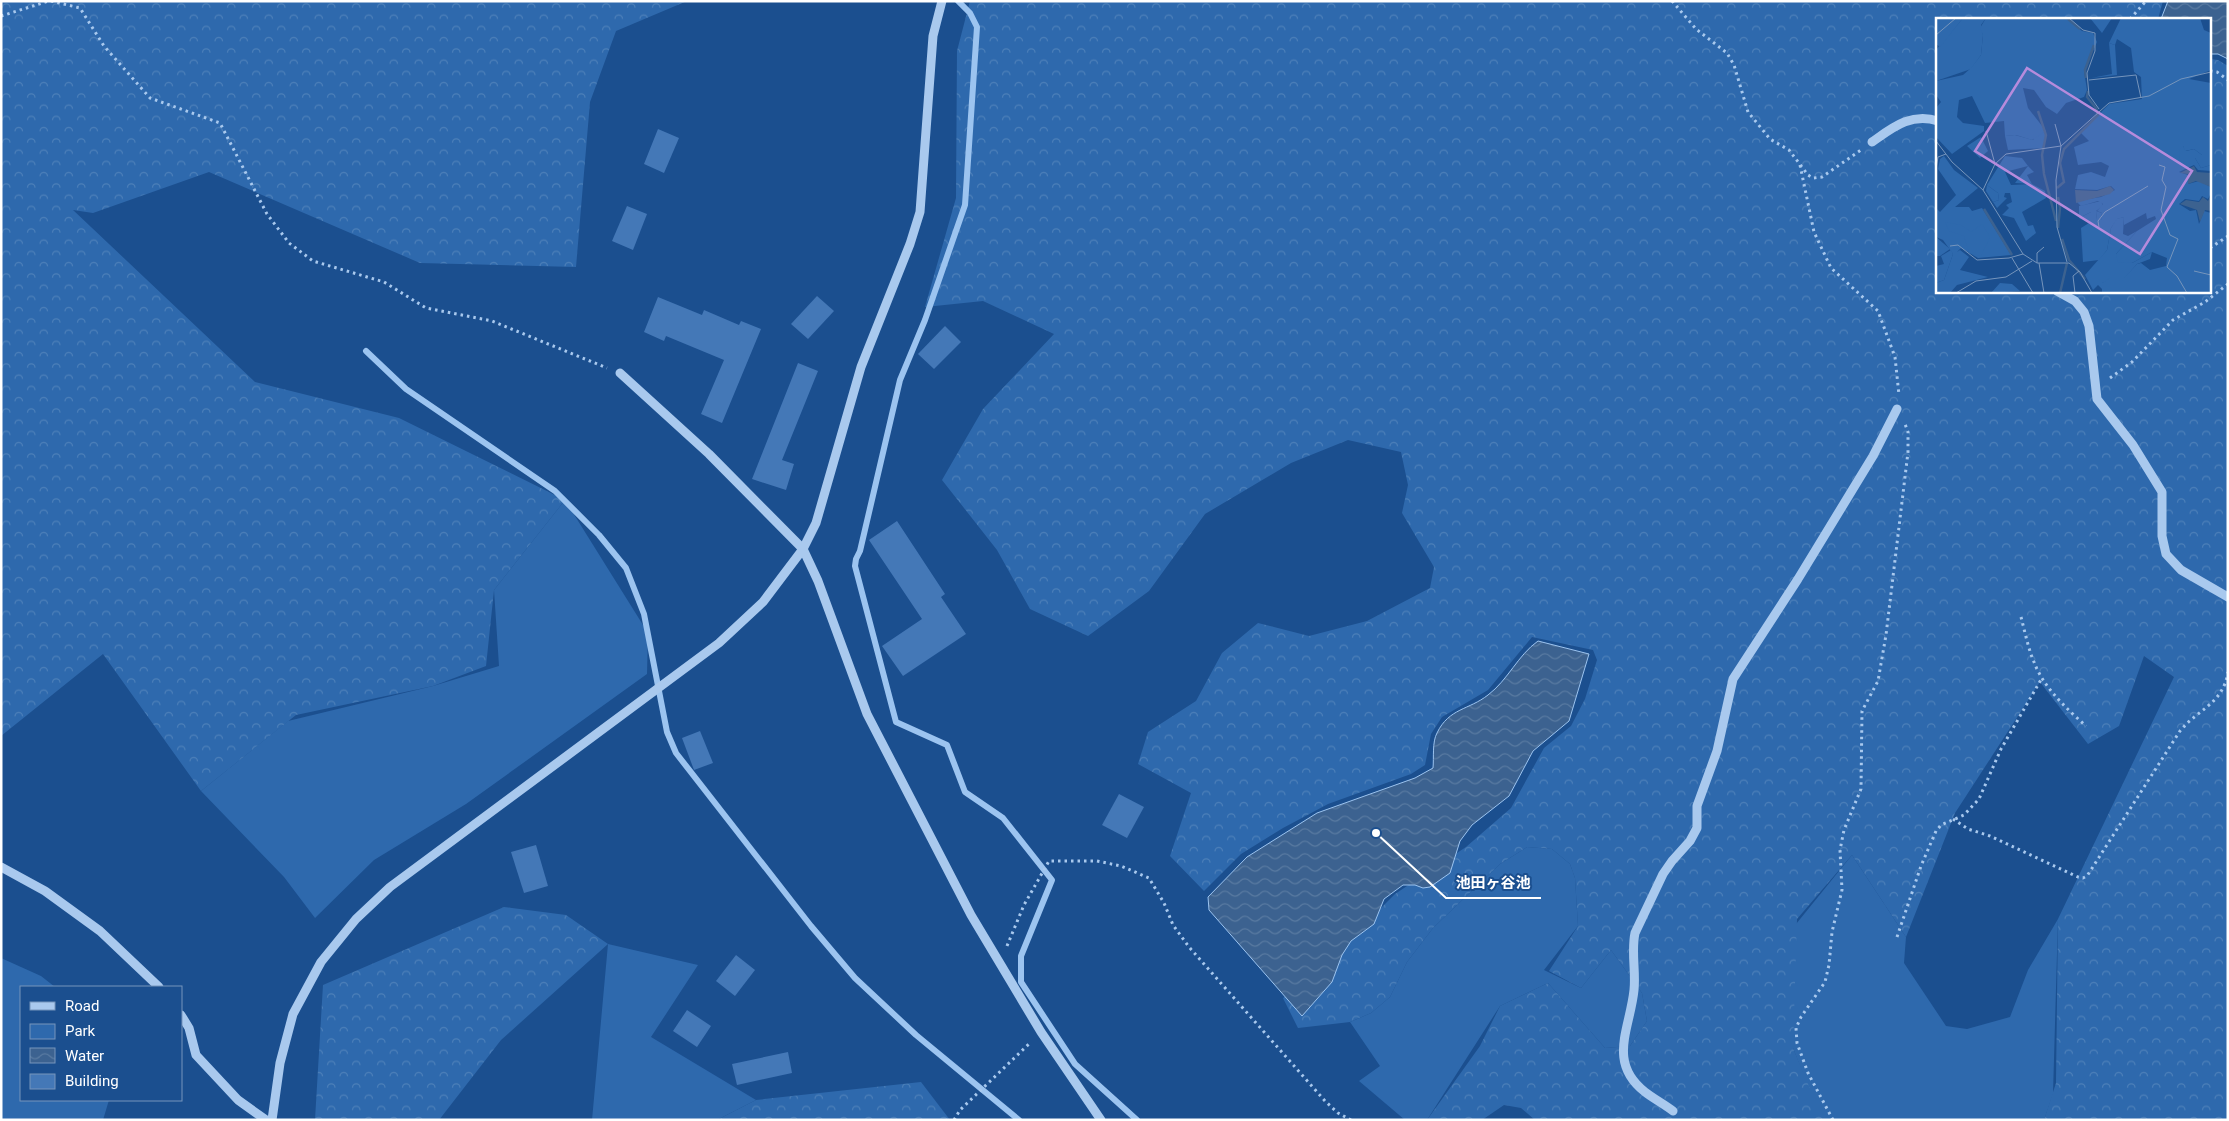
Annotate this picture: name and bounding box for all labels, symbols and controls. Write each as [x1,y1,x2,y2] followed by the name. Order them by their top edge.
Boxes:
[1936,18,2212,292] inset map
[1446,868,1541,898] callout: 池田ヶ谷池
[1455,874,1531,892] text: 池田ヶ谷池
[20,986,182,1101] legend
[65,997,99,1015] text: Road
[65,1022,96,1040] text: Park
[65,1047,104,1065] text: Water
[65,1072,119,1090] text: Building

